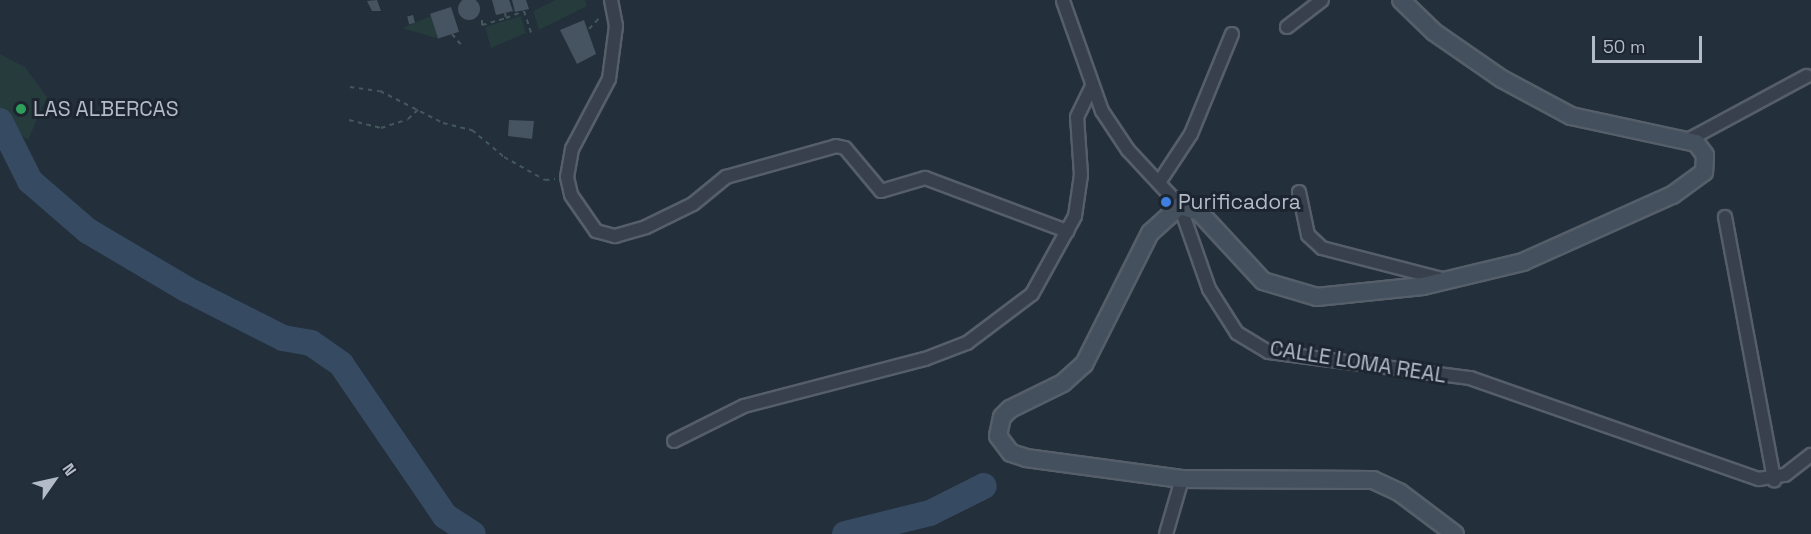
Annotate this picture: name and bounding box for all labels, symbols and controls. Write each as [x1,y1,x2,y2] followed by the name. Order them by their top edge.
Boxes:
[1595,24,1704,62] scale bar
[1603,35,1645,58] text: 50 m
[33,96,179,122] place label: LAS ALBERCAS
[14,102,28,116] marker: LAS ALBERCAS
[1178,189,1301,215] place label: Purificadora
[1159,195,1173,209] marker: Purificadora
[1268,336,1448,388] street label: CALLE LOMA REAL
[24,450,84,510] north arrow
[58,459,81,480] text: N

